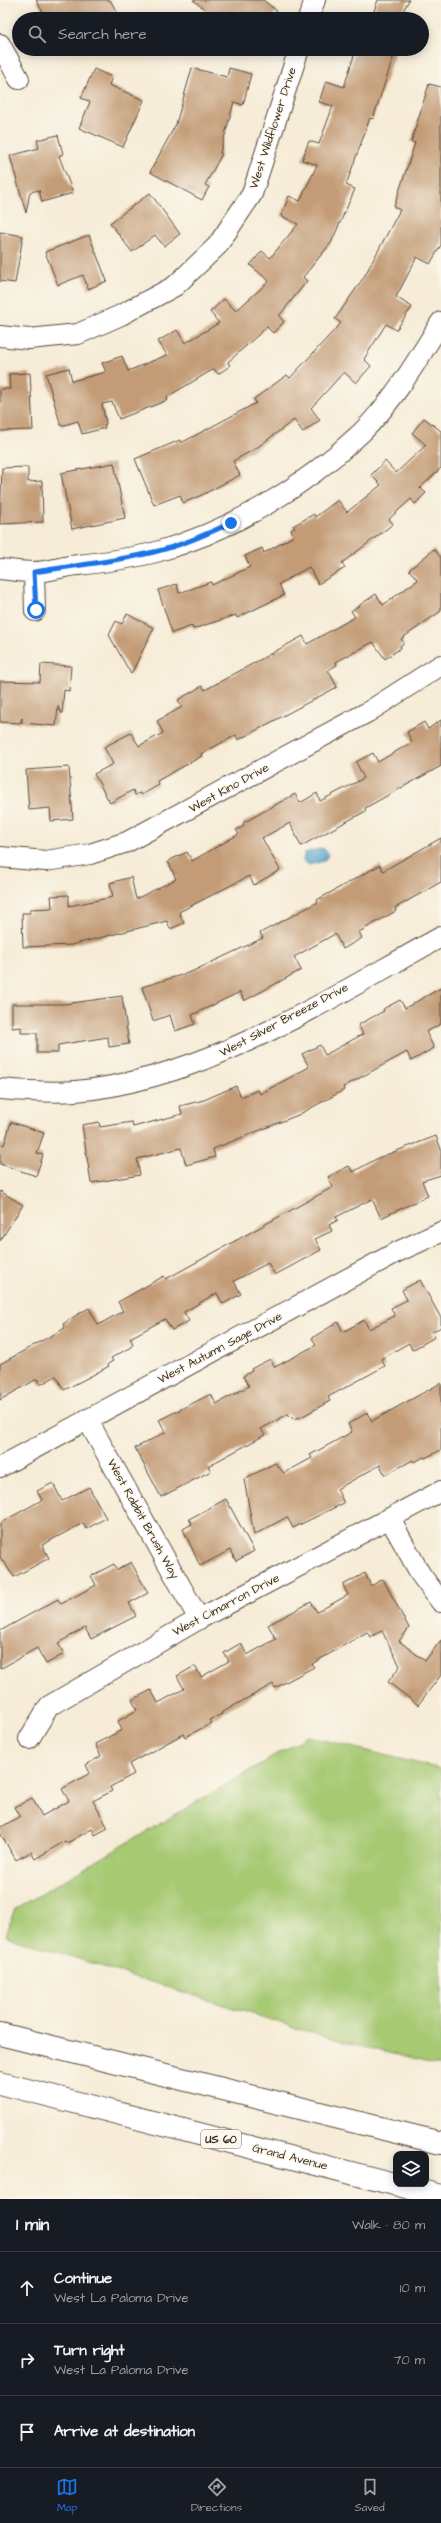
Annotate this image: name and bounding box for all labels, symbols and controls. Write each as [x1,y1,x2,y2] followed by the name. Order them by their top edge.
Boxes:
[12,12,429,56] search box
[26,23,48,45] icon: search
[58,24,147,45] text: Search here
[245,65,301,191] street label: West Wildflower Drive
[222,514,240,532] route end
[27,601,45,619] route start
[186,759,272,817] street label: West Kino Drive
[217,979,352,1061] street label: West Silver Breeze Drive
[155,1308,286,1389] street label: West Autumn Sage Drive
[102,1456,183,1583] street label: West Rabbit Brush Way
[169,1569,283,1640] street label: West Cimarron Drive
[201,2130,241,2148] road number: US 60
[251,2139,330,2175] street label: Grand Avenue
[393,2151,429,2187] map controls
[393,2151,429,2187] button: layers
[16,2213,49,2237] text: 1 min
[352,2216,425,2234] text: Walk · 80 m
[54,2268,112,2289] text: Continue
[16,2277,38,2299] icon: ahead
[400,2279,425,2297] text: 10 m
[54,2289,189,2307] text: West La Paloma Drive
[54,2340,125,2361] text: Turn right
[16,2349,38,2371] icon: right
[393,2351,425,2369] text: 70 m
[54,2361,189,2379] text: West La Paloma Drive
[16,2421,38,2443] icon: arrive
[54,2421,195,2442] text: Arrive at destination
[56,2476,78,2515] tab: Map
[191,2476,242,2515] tab: Directions
[355,2476,385,2515] tab: Saved

